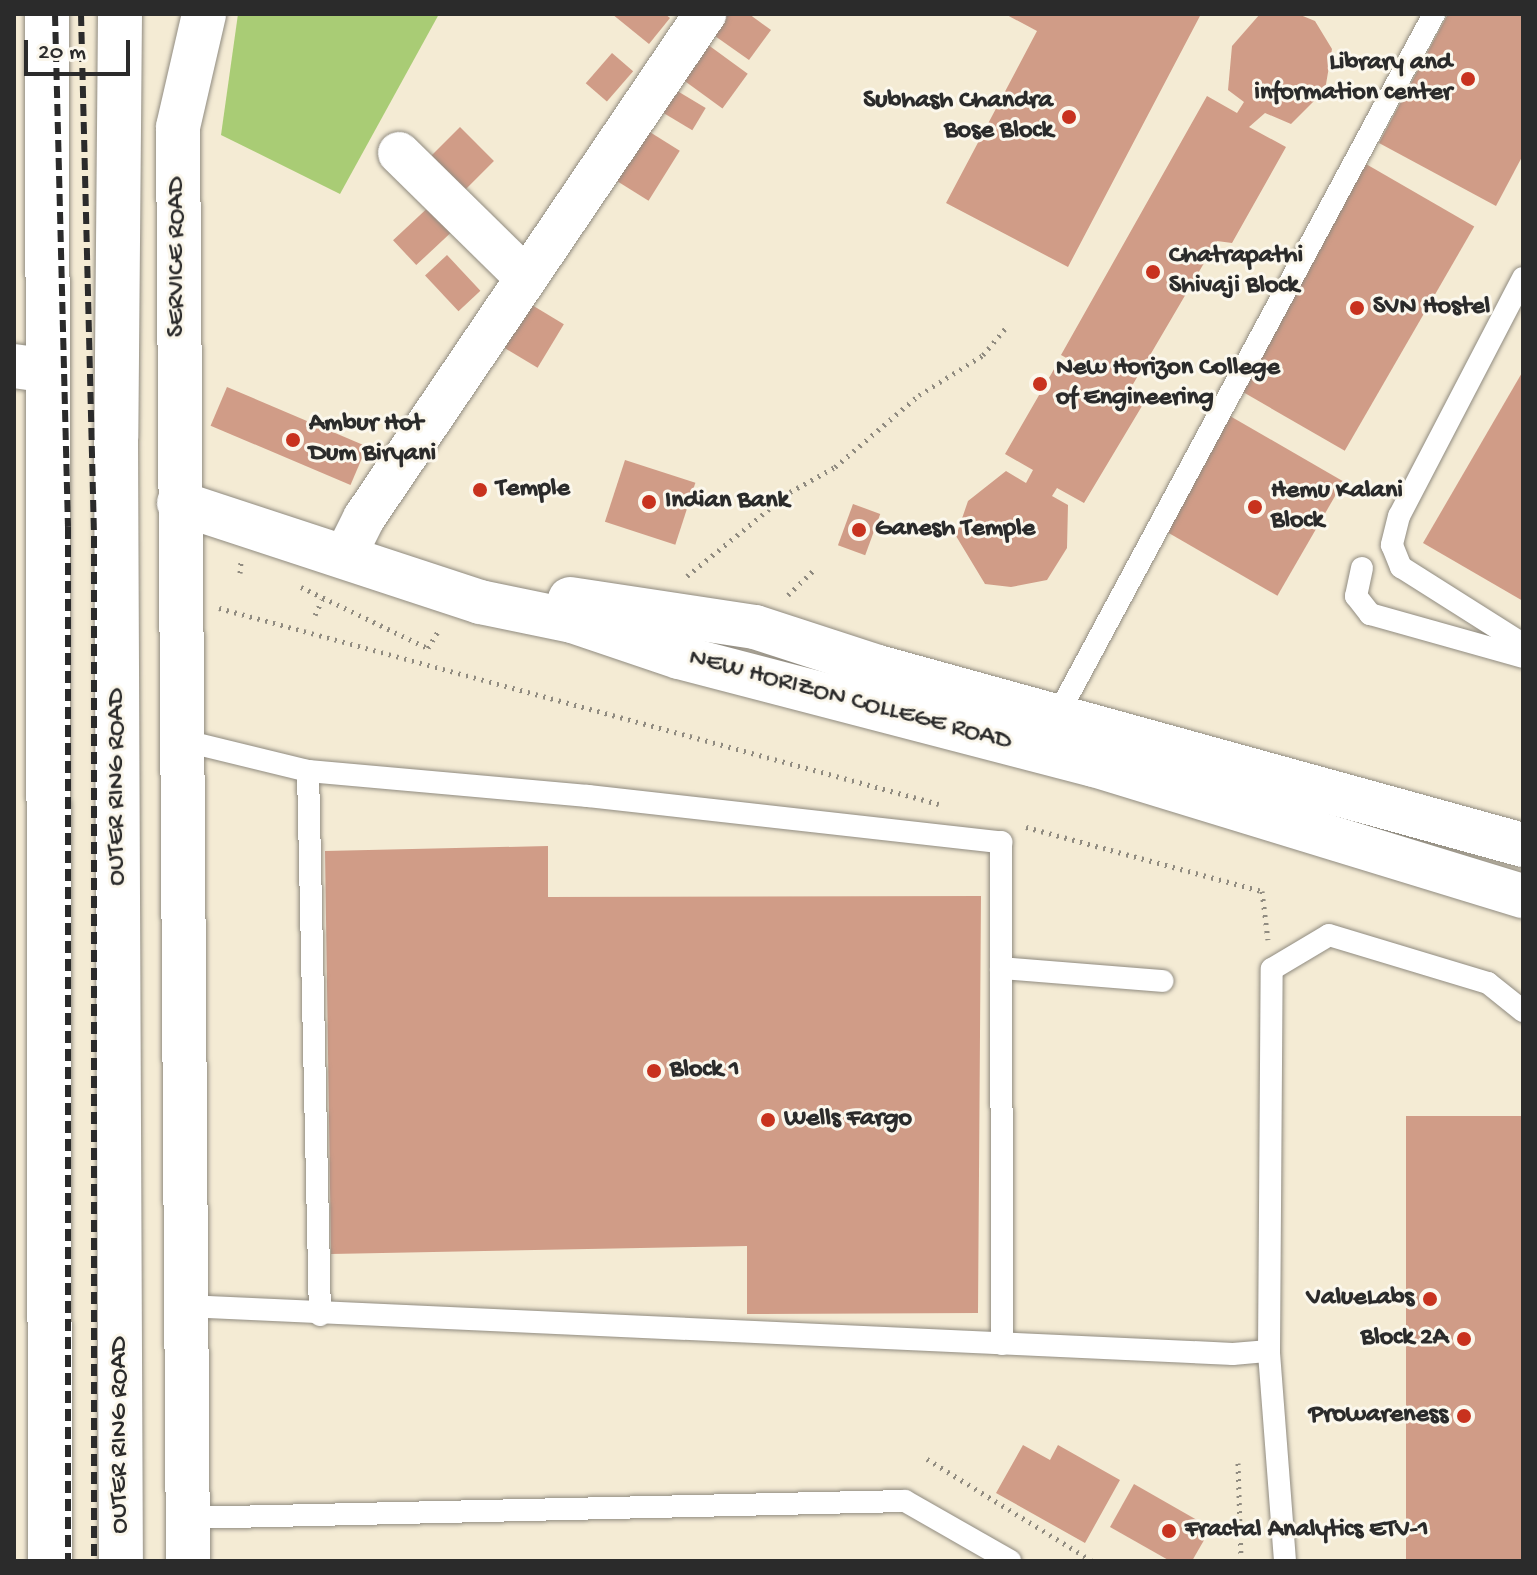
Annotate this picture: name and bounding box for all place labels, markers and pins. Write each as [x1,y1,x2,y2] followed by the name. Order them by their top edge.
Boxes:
[1254,48,1452,110] place label: Library and information center
[1459,70,1477,88] marker: Library and information center
[863,86,1053,148] place label: Subhash Chandra Bose Block
[1060,108,1078,126] marker: Subhash Chandra Bose Block
[1169,241,1303,302] place label: Chatrapathi Shivaji Block
[1144,263,1162,281] marker: Chatrapathi Shivaji Block
[1373,292,1490,324] place label: SVN Hostel
[1348,299,1366,317] marker: SVN Hostel
[1056,353,1280,414] place label: New Horizon College of Engineering
[1031,375,1049,393] marker: New Horizon College of Engineering
[309,409,436,470] place label: Ambur Hot Dum Biryani
[284,431,302,449] marker: Ambur Hot Dum Biryani
[496,474,570,506] place label: Temple
[1271,476,1403,538] place label: Hemu Kalani Block
[471,481,489,499] marker: Temple
[665,486,789,518] place label: Indian Bank
[640,493,658,511] marker: Indian Bank
[1246,498,1264,516] marker: Hemu Kalani Block
[875,514,1035,546] place label: Ganesh Temple
[850,521,868,539] marker: Ganesh Temple
[670,1055,740,1087] place label: Block 1
[645,1062,663,1080] marker: Block 1
[784,1104,912,1136] place label: Wells Fargo
[759,1111,777,1129] marker: Wells Fargo
[1307,1283,1414,1315] place label: ValueLabs
[1421,1290,1439,1308] marker: ValueLabs
[1361,1323,1448,1355] place label: Block 2A
[1455,1330,1473,1348] marker: Block 2A
[1309,1400,1448,1432] place label: Prowareness
[1455,1407,1473,1425] marker: Prowareness
[1185,1515,1429,1547] place label: Fractal Analytics ETV-1
[1160,1522,1178,1540] marker: Fractal Analytics ETV-1

